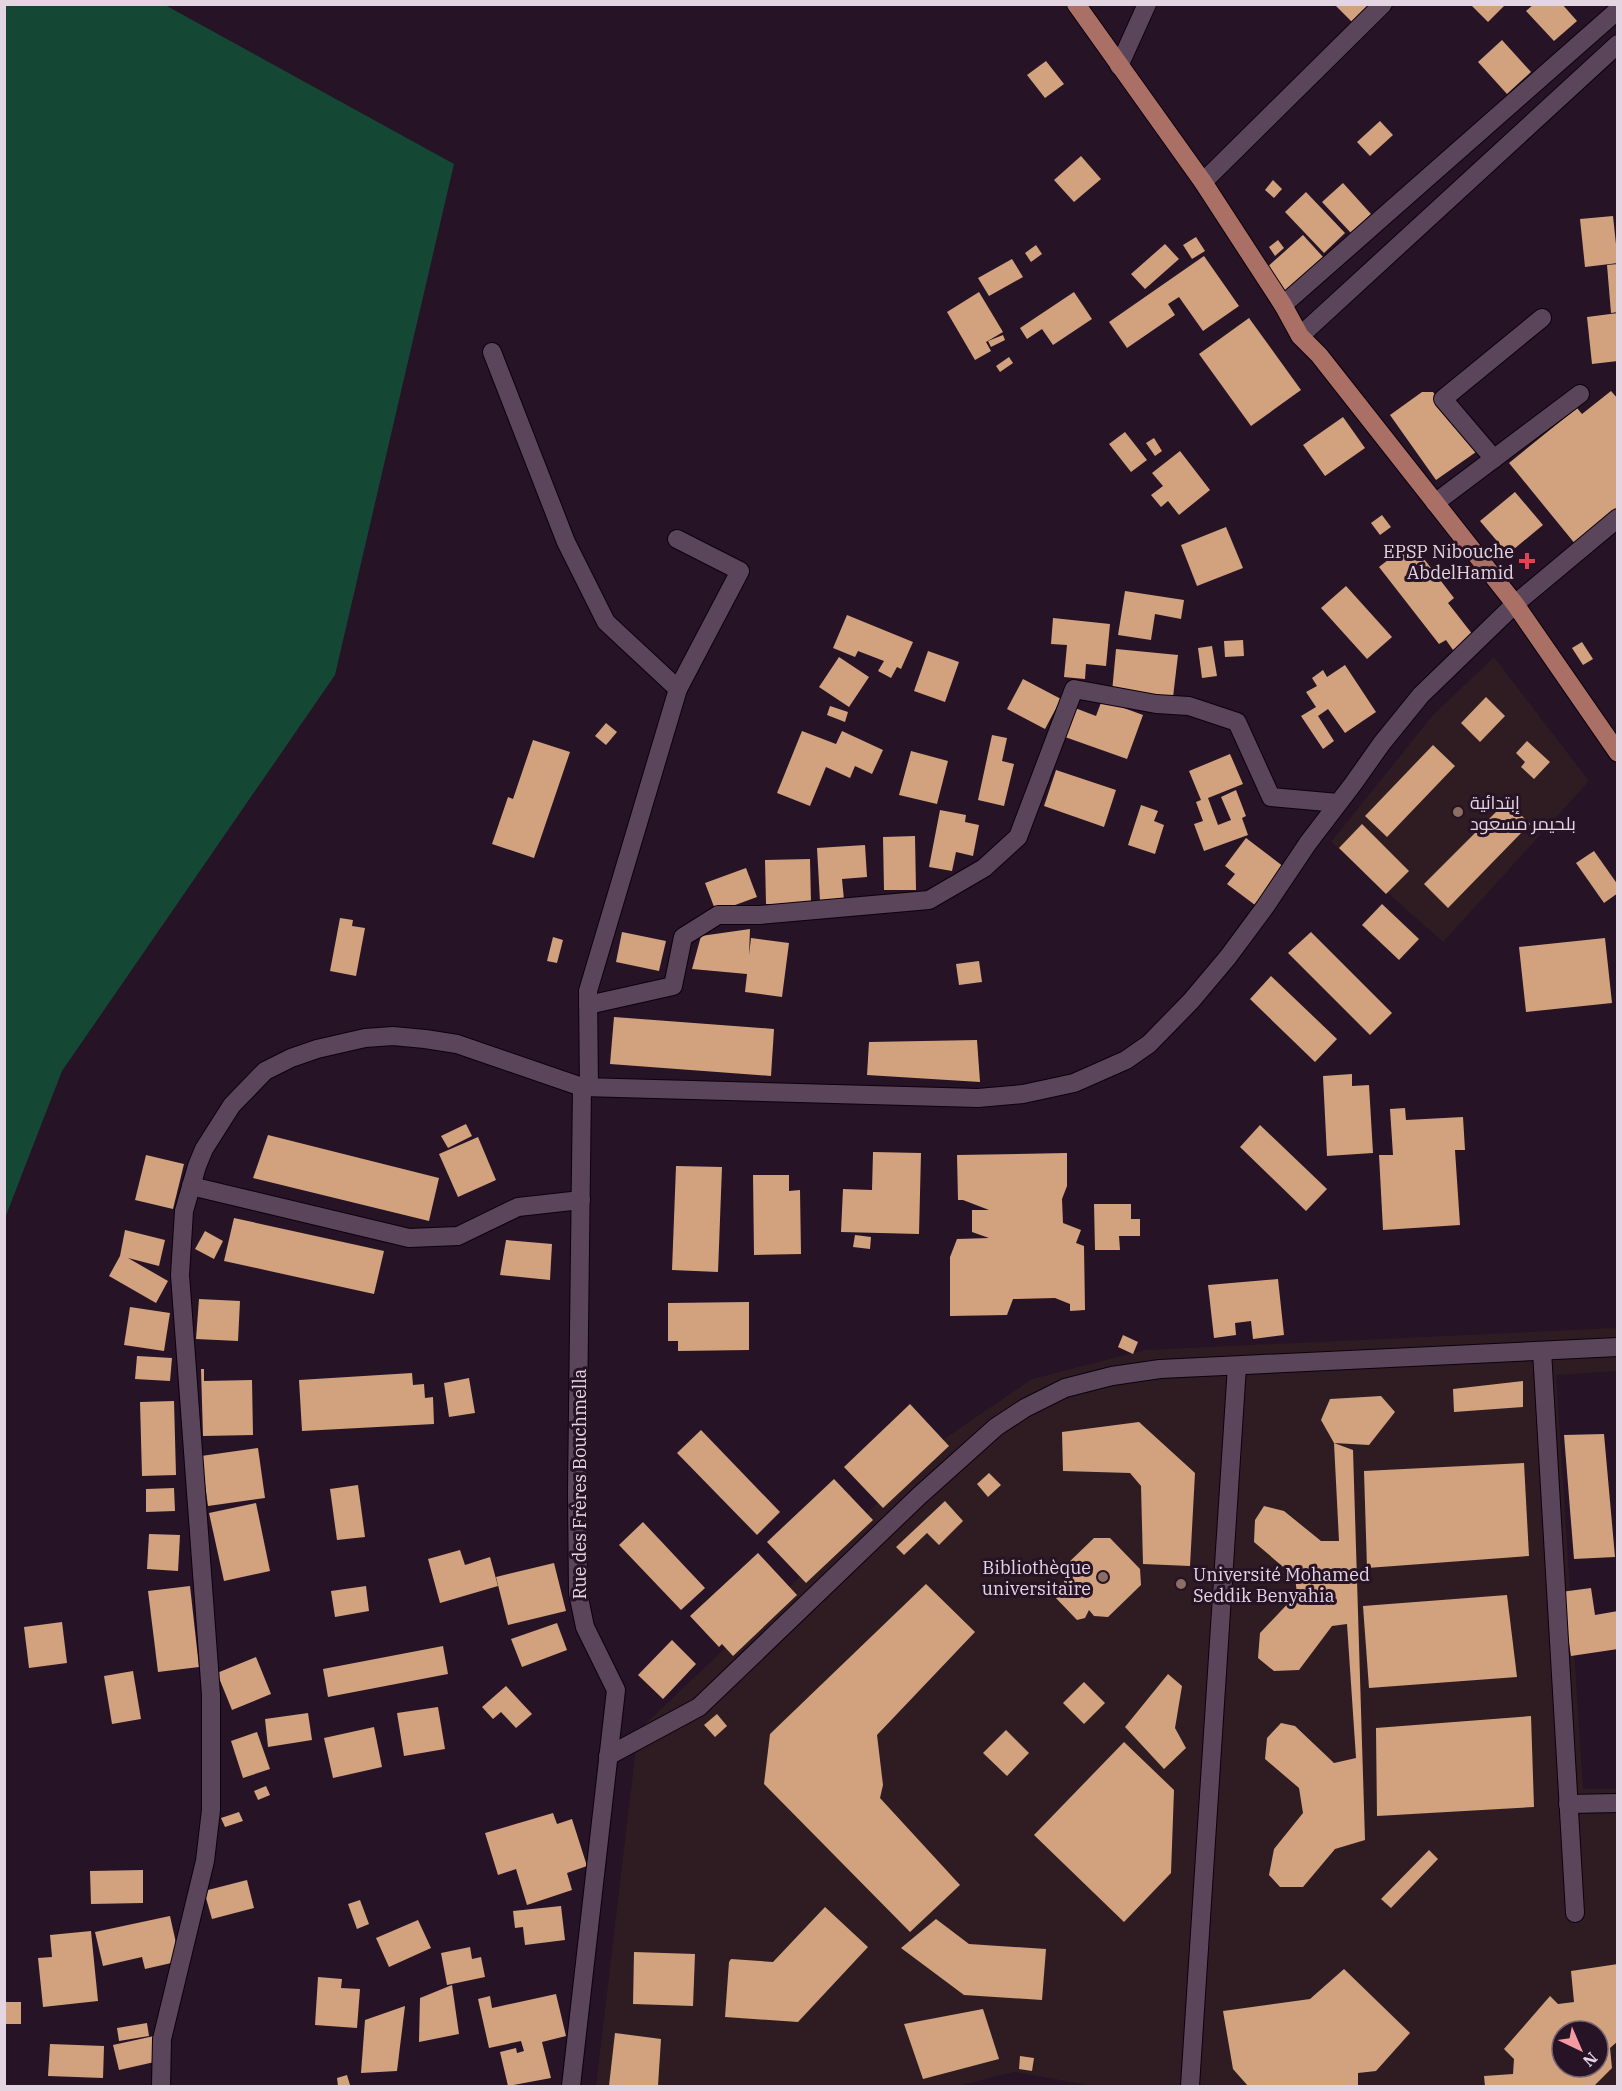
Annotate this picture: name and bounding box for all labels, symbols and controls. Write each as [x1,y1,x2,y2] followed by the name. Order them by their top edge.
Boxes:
[1383,540,1514,584] place label: EPSP Nibouche AbdelHamid
[1518,552,1536,570] marker: EPSP Nibouche AbdelHamid
[1470,791,1576,835] place label: إبتدائية بلحيمر مسعود
[1451,805,1465,819] marker: إبتدائية بلحيمر مسعود
[568,1368,591,1599] street label: Rue des Frères Bouchmella
[982,1556,1091,1600] place label: Bibliothèque universitaire
[1193,1563,1370,1607] place label: Université Mohamed Seddik Benyahia
[1096,1570,1110,1584] marker: Bibliothèque universitaire
[1174,1577,1188,1591] marker: Université Mohamed Seddik Benyahia
[1550,2019,1610,2079] north arrow
[1579,2048,1602,2071] text: N

